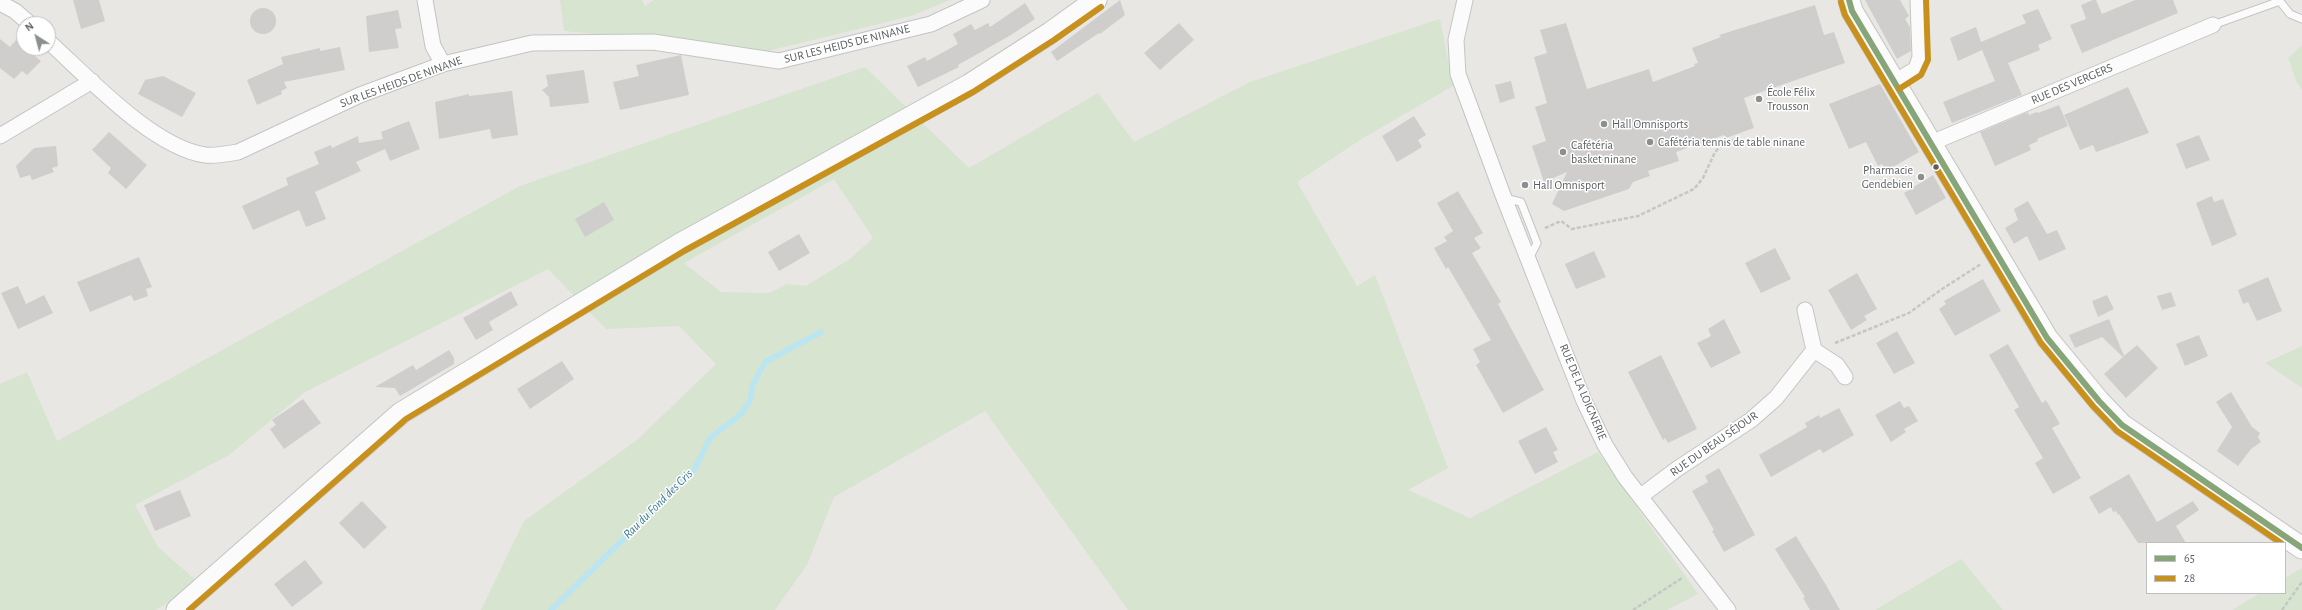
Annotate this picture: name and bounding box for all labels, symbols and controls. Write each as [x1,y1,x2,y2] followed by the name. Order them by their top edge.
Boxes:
[16,16,56,56] north arrow
[23,20,36,33] text: N
[783,21,911,67] street label: SUR LES HEIDS DE NINANE
[338,53,464,111] street label: SUR LES HEIDS DE NINANE
[2029,60,2115,108] street label: RUE DES VERGERS
[1767,85,1815,113] place label: École Félix Trousson
[1754,94,1764,104] marker: École Félix Trousson
[1612,117,1688,131] place label: Hall Omnisports
[1599,119,1609,129] marker: Hall Omnisports
[1658,135,1805,149] place label: Cafétéria tennis de table ninane
[1645,137,1655,147] marker: Cafétéria tennis de table ninane
[1571,138,1636,166] place label: Cafétéria basket ninane
[1558,147,1568,157] marker: Cafétéria basket ninane
[1931,162,1941,172] unlabelled marker
[1862,163,1913,191] place label: Pharmacie Gendebien
[1916,172,1926,182] marker: Pharmacie Gendebien
[1533,178,1605,192] place label: Hall Omnisport
[1520,180,1530,190] marker: Hall Omnisport
[1556,342,1610,442] street label: RUE DE LA LOIGNERIE
[1667,408,1761,480] street label: RUE DU BEAU SÉJOUR
[620,466,696,542] water label: Rau du Fond des Cris
[2146,542,2286,594] legend
[2184,552,2195,564] text: 65
[2184,572,2195,584] text: 28

